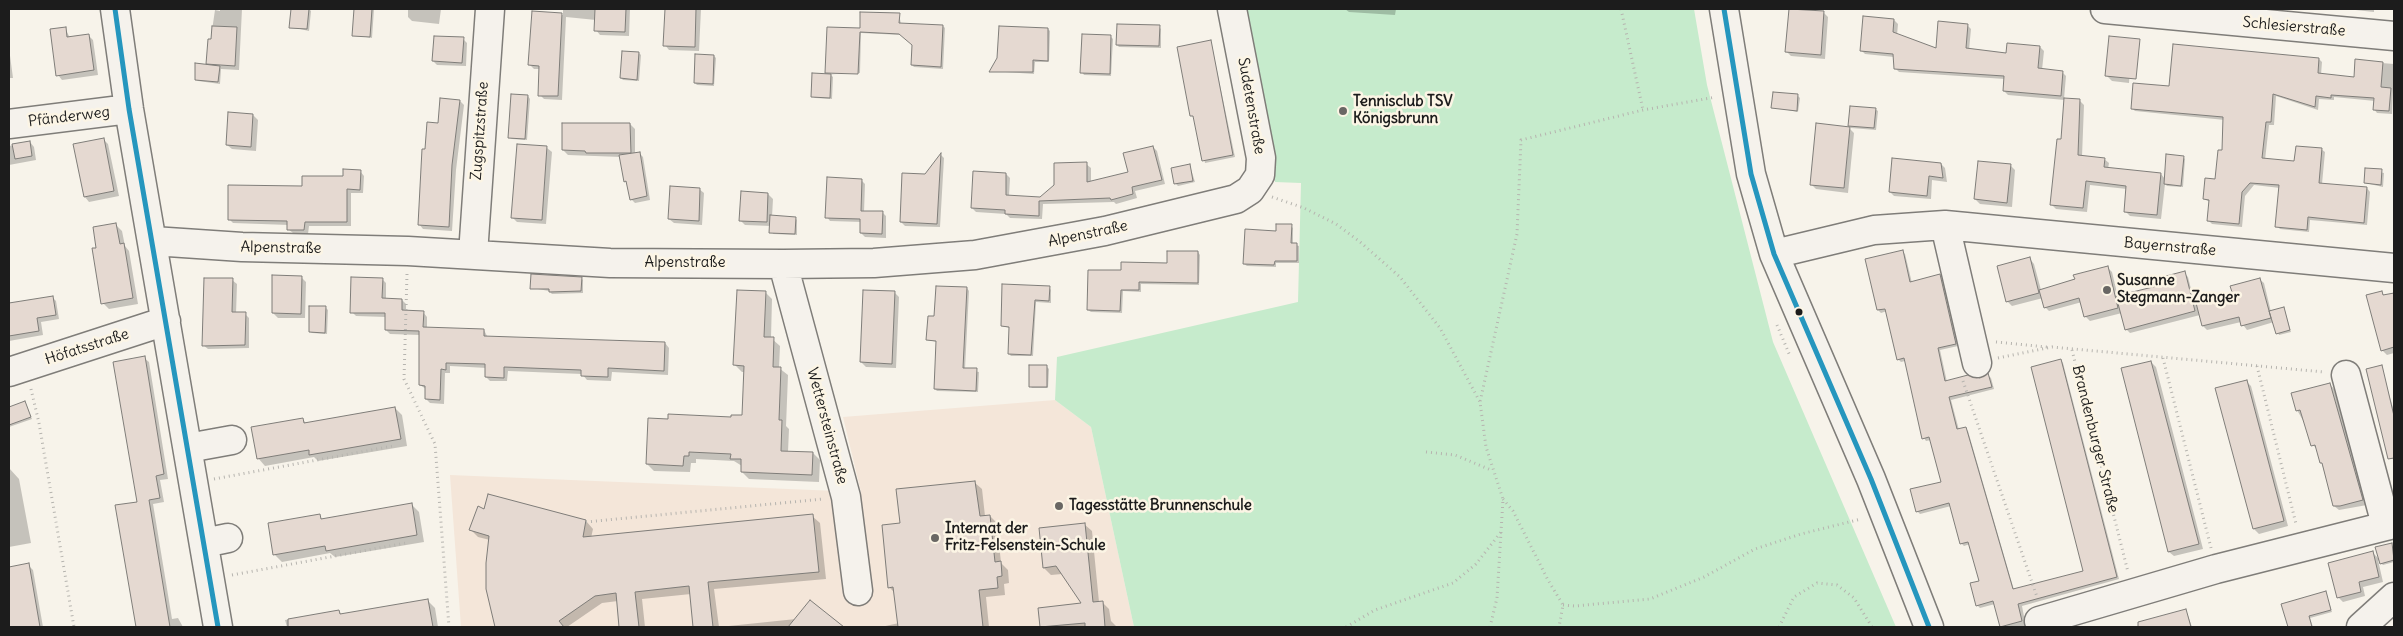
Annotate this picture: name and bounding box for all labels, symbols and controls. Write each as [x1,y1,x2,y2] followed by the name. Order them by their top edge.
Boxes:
[2242,14,2346,40] street label: Schlesierstraße
[1234,56,1268,156] street label: Sudetenstraße
[468,81,492,181] street label: Zugspitzstraße
[1353,93,1453,128] place label: Tennisclub TSV Königsbrunn
[27,103,111,131] street label: Pfänderweg
[1337,105,1349,117] marker: Tennisclub TSV Königsbrunn
[1047,217,1129,251] street label: Alpenstraße
[2123,234,2217,260] street label: Bayernstraße
[240,238,322,258] street label: Alpenstraße
[645,254,725,272] street label: Alpenstraße
[2117,272,2240,307] place label: Susanne Stegmann-Zanger
[2101,284,2113,296] marker: Susanne Stegmann-Zanger
[1794,307,1804,317] unlabelled marker
[43,325,131,369] street label: Höfatsstraße
[2068,363,2122,515] street label: Brandenburger Straße
[803,366,851,486] street label: Wettersteinstraße
[1069,497,1252,515] place label: Tagesstätte Brunnenschule
[1053,500,1065,512] marker: Tagesstätte Brunnenschule
[945,520,1106,555] place label: Internat der Fritz-Felsenstein-Schule
[929,532,941,544] marker: Internat der Fritz-Felsenstein-Schule

